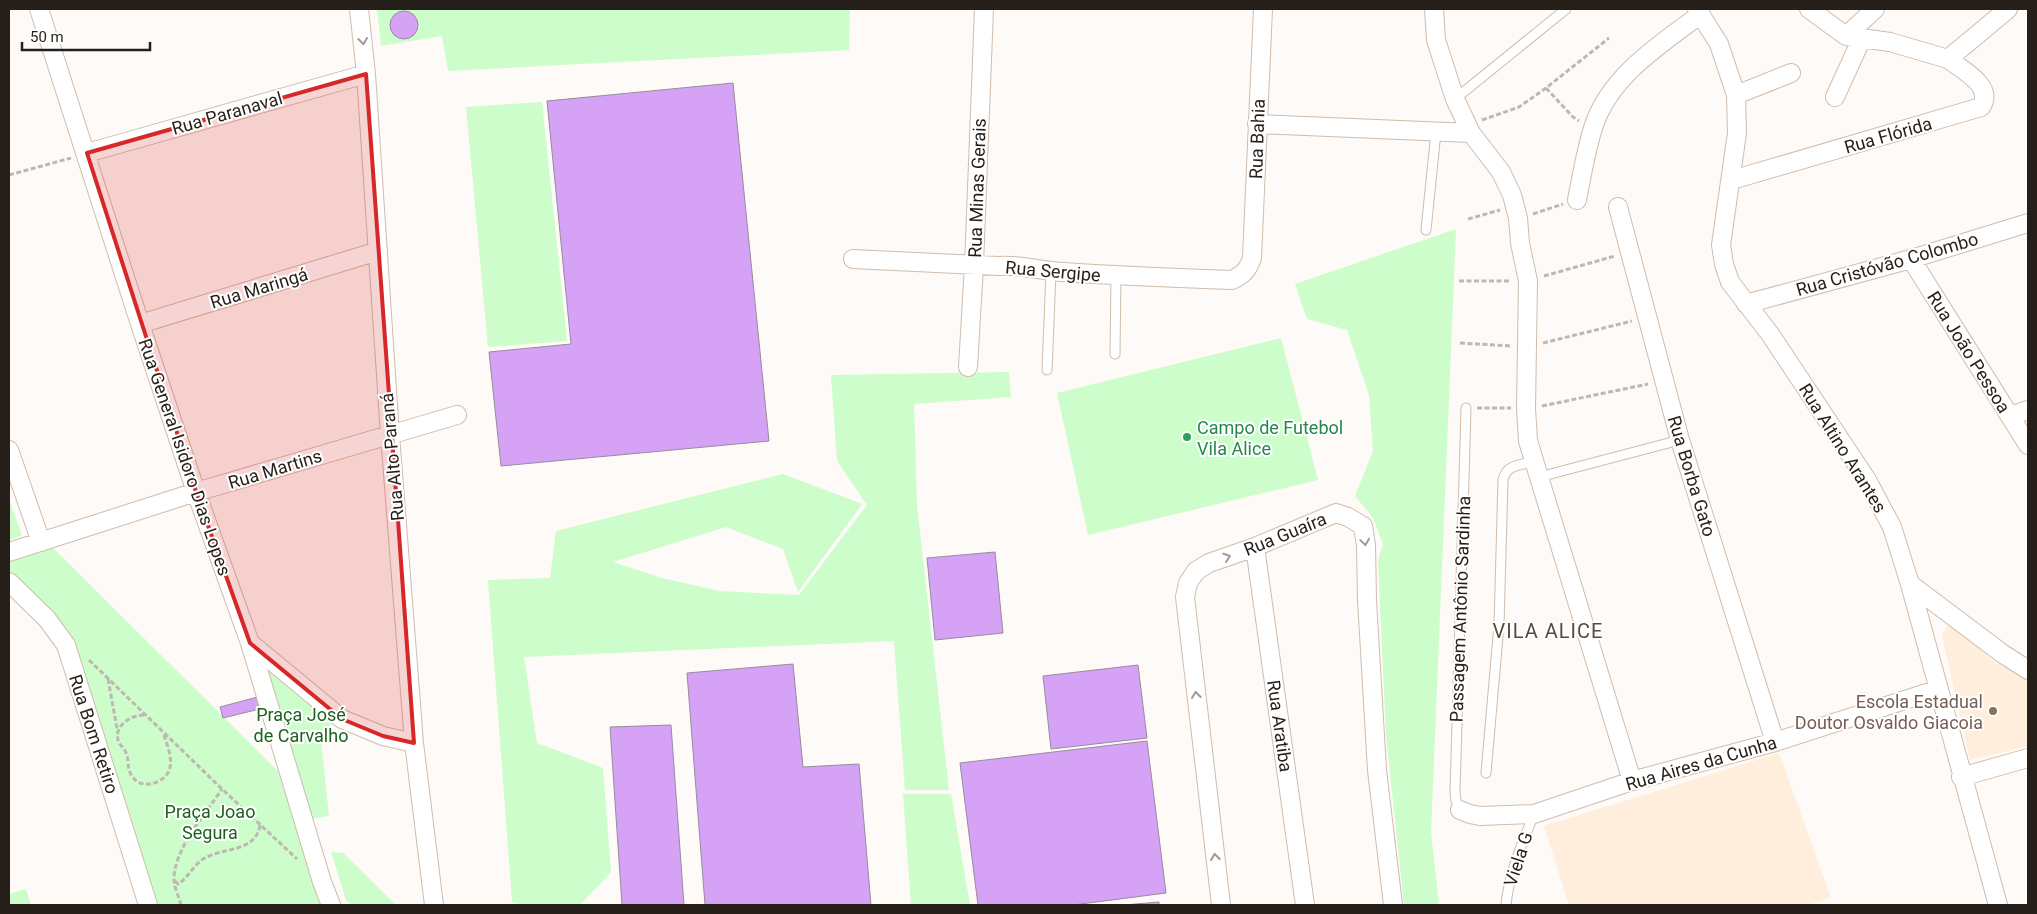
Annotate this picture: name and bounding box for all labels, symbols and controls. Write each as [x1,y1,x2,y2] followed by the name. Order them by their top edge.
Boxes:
[22,20,150,52] scale bar
[30,28,64,46] text: 50 m
[357,38,368,46] one-way arrow
[169,87,285,139] street label: Rua Paranaval
[1245,98,1269,180] street label: Rua Bahia
[1842,112,1934,158] street label: Rua Flórida
[964,118,990,258] street label: Rua Minas Gerais
[1794,228,1980,300] street label: Rua Cristóvão Colombo
[1004,256,1102,286] street label: Rua Sergipe
[208,263,310,313] street label: Rua Maringá
[1923,287,2015,417] street label: Rua João Pessoa
[135,336,235,578] street label: Rua General Isidoro Dias Lopes
[1795,380,1891,516] street label: Rua Altino Arantes
[376,392,408,522] street label: Rua Alto Paraná
[1664,413,1720,539] street label: Rua Borba Gato
[1197,417,1343,459] place label: Campo de Futebol Vila Alice
[1181,431,1193,443] marker: Campo de Futebol Vila Alice
[226,445,324,493] street label: Rua Martins
[1446,495,1474,723] street label: Passagem Antônio Sardinha
[1241,508,1329,560] street label: Rua Guaíra
[1359,538,1370,546] one-way arrow
[1223,552,1231,562] one-way arrow
[1493,619,1603,643] district label: VILA ALICE
[65,672,123,796] street label: Rua Bom Retiro
[1263,679,1297,773] street label: Rua Aratiba
[1191,691,1202,699] one-way arrow
[1795,691,1983,733] place label: Escola Estadual Doutor Osvaldo Giacoia
[254,704,348,746] park label: Praça José de Carvalho
[1987,705,1999,717] marker: Escola Estadual Doutor Osvaldo Giacoia
[1623,731,1779,795] street label: Rua Aires da Cunha
[165,801,255,843] park label: Praça Joao Segura
[1499,829,1537,889] street label: Viela G
[1210,853,1221,861] one-way arrow

